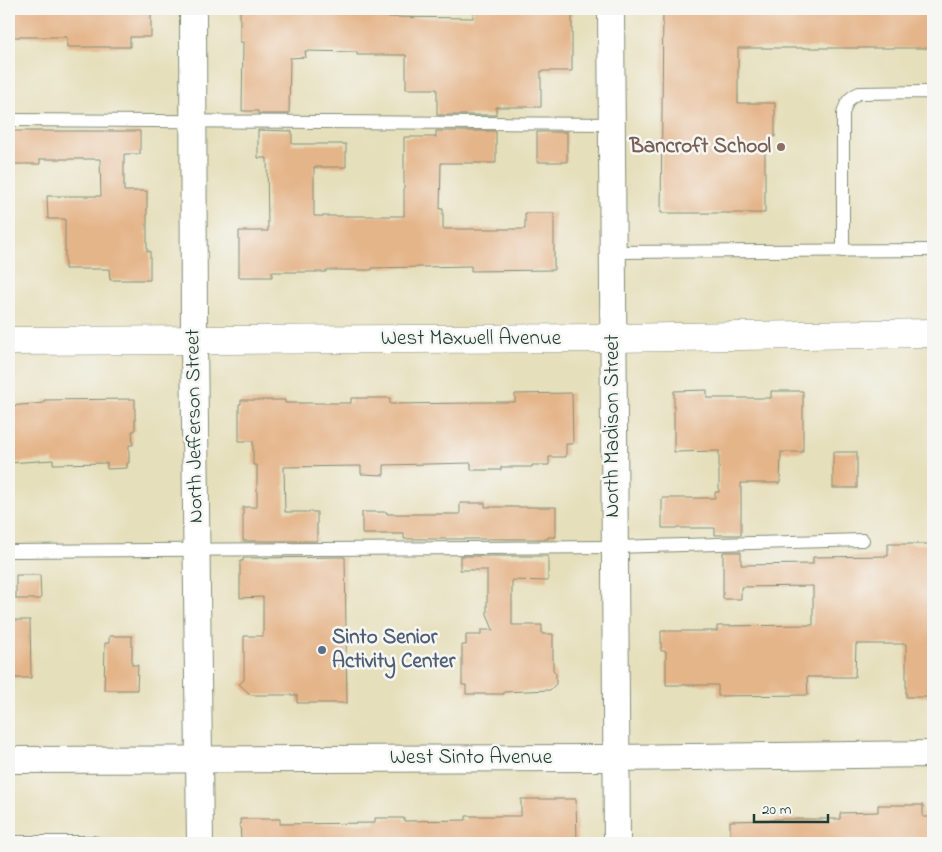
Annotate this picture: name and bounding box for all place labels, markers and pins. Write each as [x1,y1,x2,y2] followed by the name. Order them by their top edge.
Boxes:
[629,132,771,162] place label: Bancroft School
[775,141,787,153] marker: Bancroft School
[332,623,456,679] place label: Sinto Senior Activity Center
[316,644,328,656] marker: Sinto Senior Activity Center

